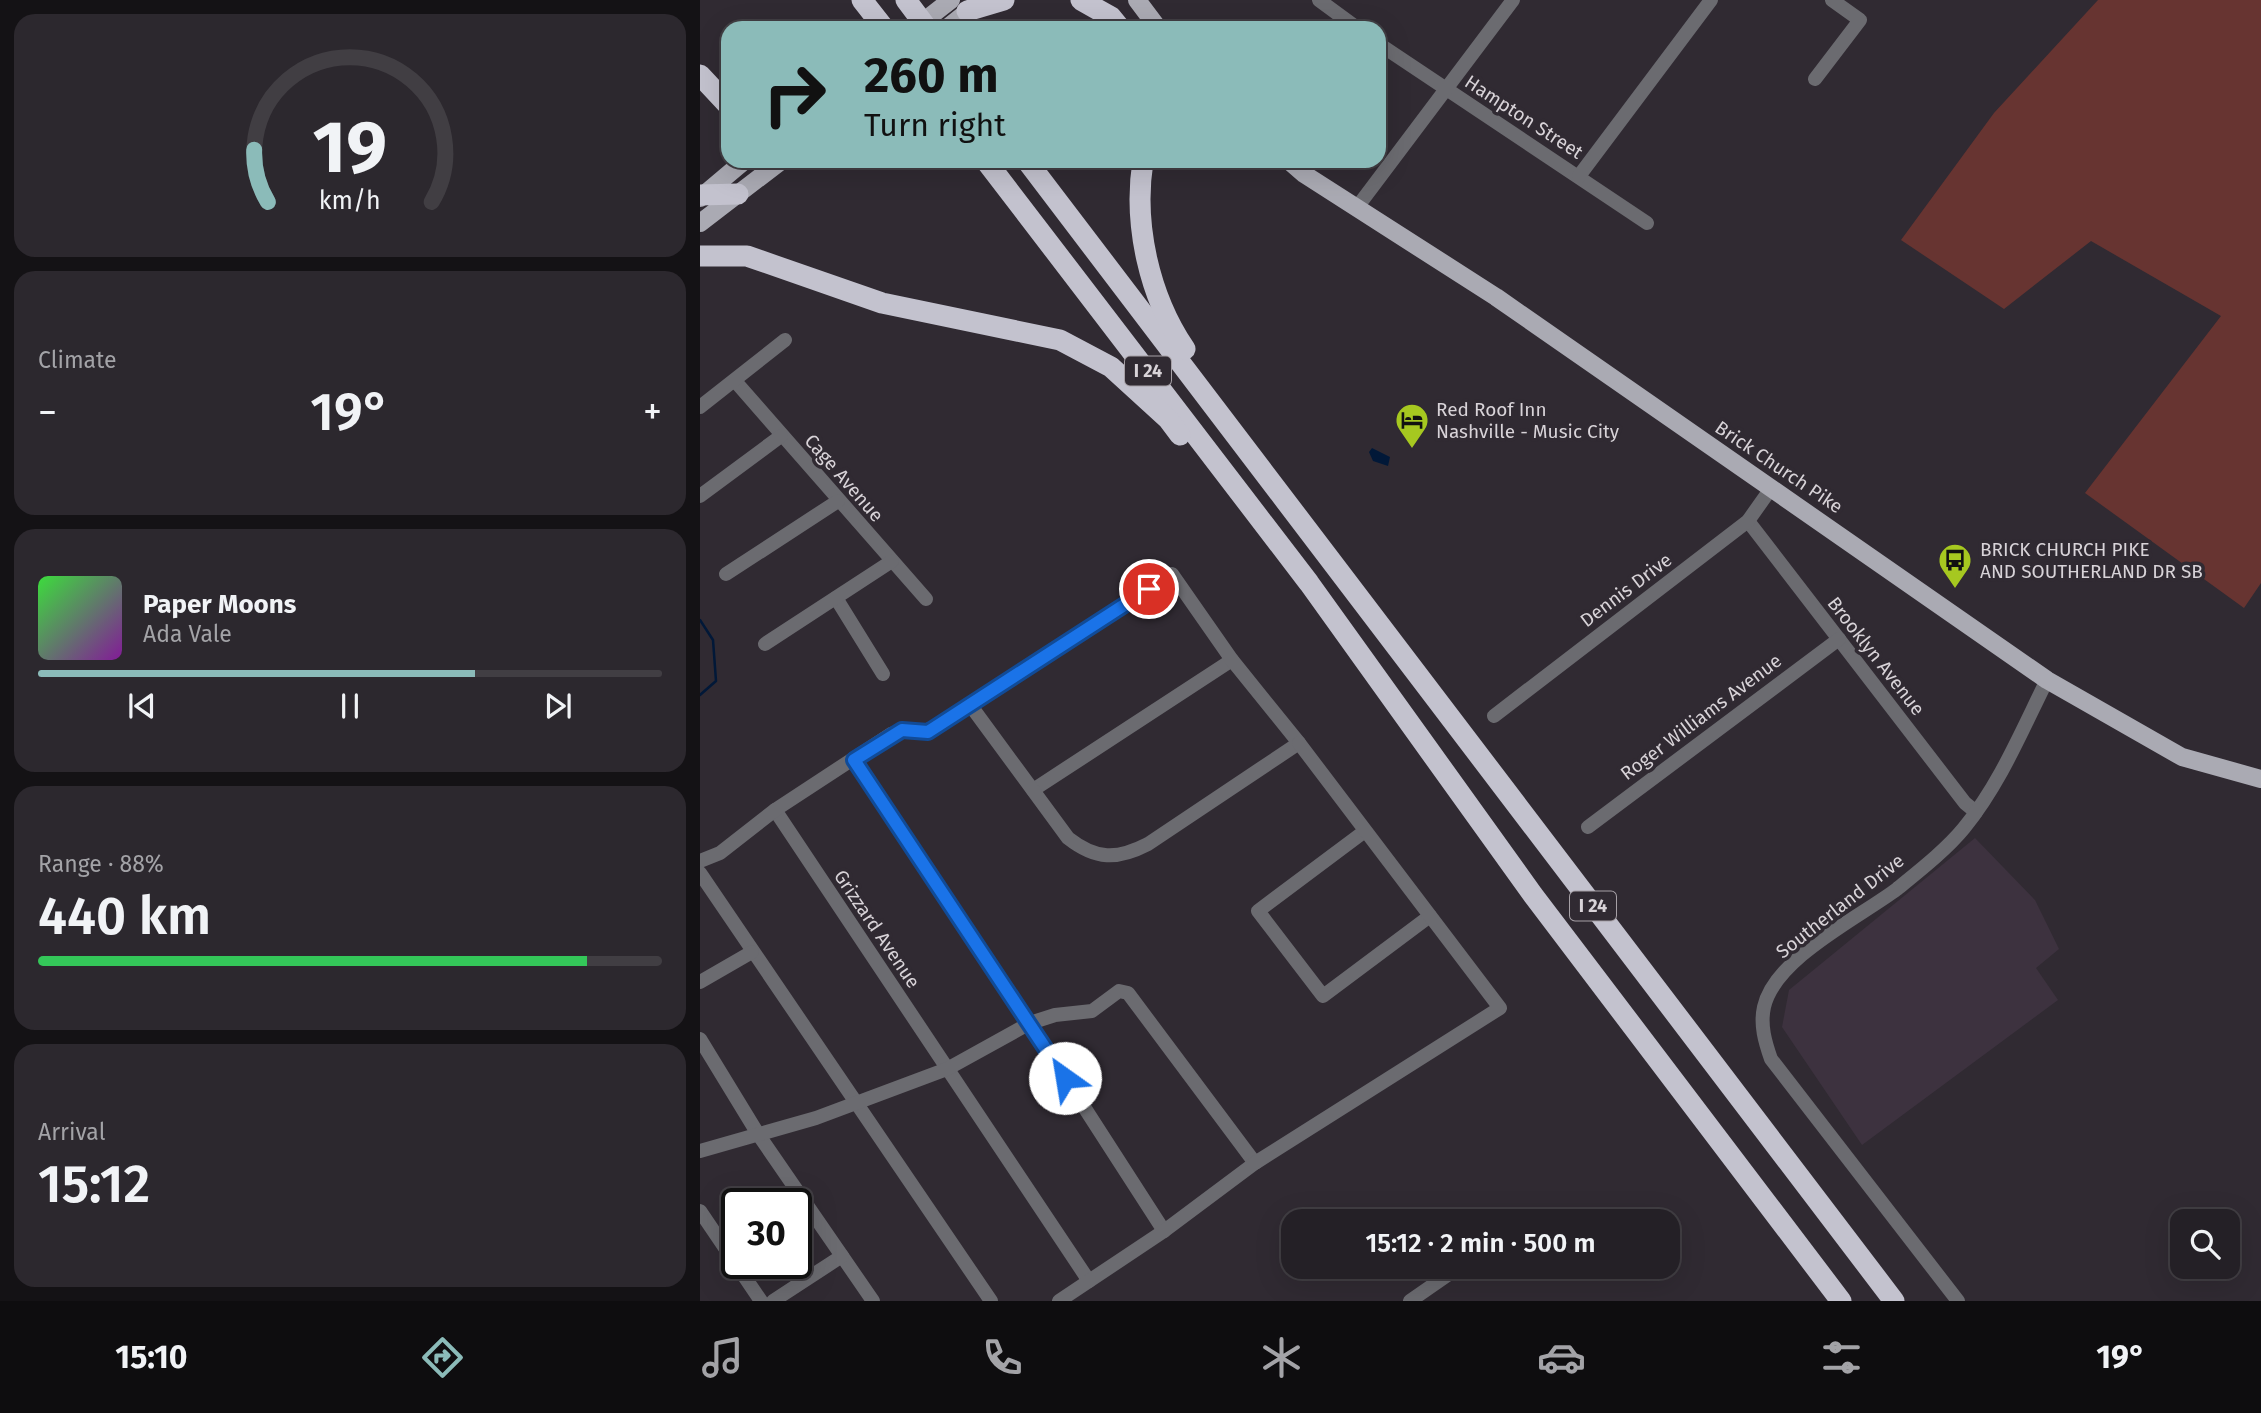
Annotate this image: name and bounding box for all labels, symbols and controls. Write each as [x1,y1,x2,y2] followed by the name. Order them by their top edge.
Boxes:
[864,46,999,105] text: 260 m
[749,49,840,140] icon: right
[1461,70,1587,164] street label: Hampton Street
[313,104,387,191] text: 19
[864,106,1006,144] text: Turn right
[319,186,381,216] text: km/h
[38,346,117,374] text: Climate
[1125,356,1171,386] road number: I 24
[310,381,390,444] text: 19°
[38,389,57,435] text: −
[643,389,662,435] text: +
[1436,398,1620,443] place label: Red Roof Inn Nashville - Music City
[1393,401,1431,450] hotel icon: Red Roof Inn Nashville - Music City
[1711,416,1847,518] street label: Brick Church Pike
[800,429,888,527] street label: Cage Avenue
[1980,538,2203,583] place label: BRICK CHURCH PIKE AND SOUTHERLAND DR SB
[1936,541,1974,590] bus stop icon: BRICK CHURCH PIKE AND SOUTHERLAND DR SB
[1576,548,1676,632] street label: Dennis Drive
[1119,559,1179,619] pin
[1130,570,1168,608] icon: arrive
[143,589,296,620] text: Paper Moons
[1823,592,1929,720] street label: Brooklyn Avenue
[143,620,232,648] text: Ada Vale
[1616,649,1786,785] street label: Roger Williams Avenue
[123,687,161,725] icon: previous
[331,687,369,725] icon: pause
[539,687,577,725] icon: next
[1771,849,1909,963] street label: Southerland Drive
[38,850,164,878] text: Range · 88%
[829,866,925,992] street label: Grizzard Avenue
[38,885,211,948] text: 440 km
[1570,891,1616,920] road number: I 24
[1028,1041,1102,1115] position arrow
[38,1118,105,1146] text: Arrival
[38,1153,150,1216] text: 15:12
[721,1188,812,1279] speed limit sign: 30
[2170,1209,2240,1279] map controls
[2170,1209,2240,1279] button: search
[1365,1228,1596,1259] text: 15:12 · 2 min · 500 m
[418,1333,467,1382] icon: directions
[698,1333,747,1382] icon: music
[978,1333,1027,1382] icon: phone
[1257,1333,1306,1382] icon: climate
[1537,1333,1586,1382] icon: car
[1817,1333,1866,1382] icon: filters
[115,1338,188,1376] text: 15:10
[2096,1338,2146,1376] text: 19°

